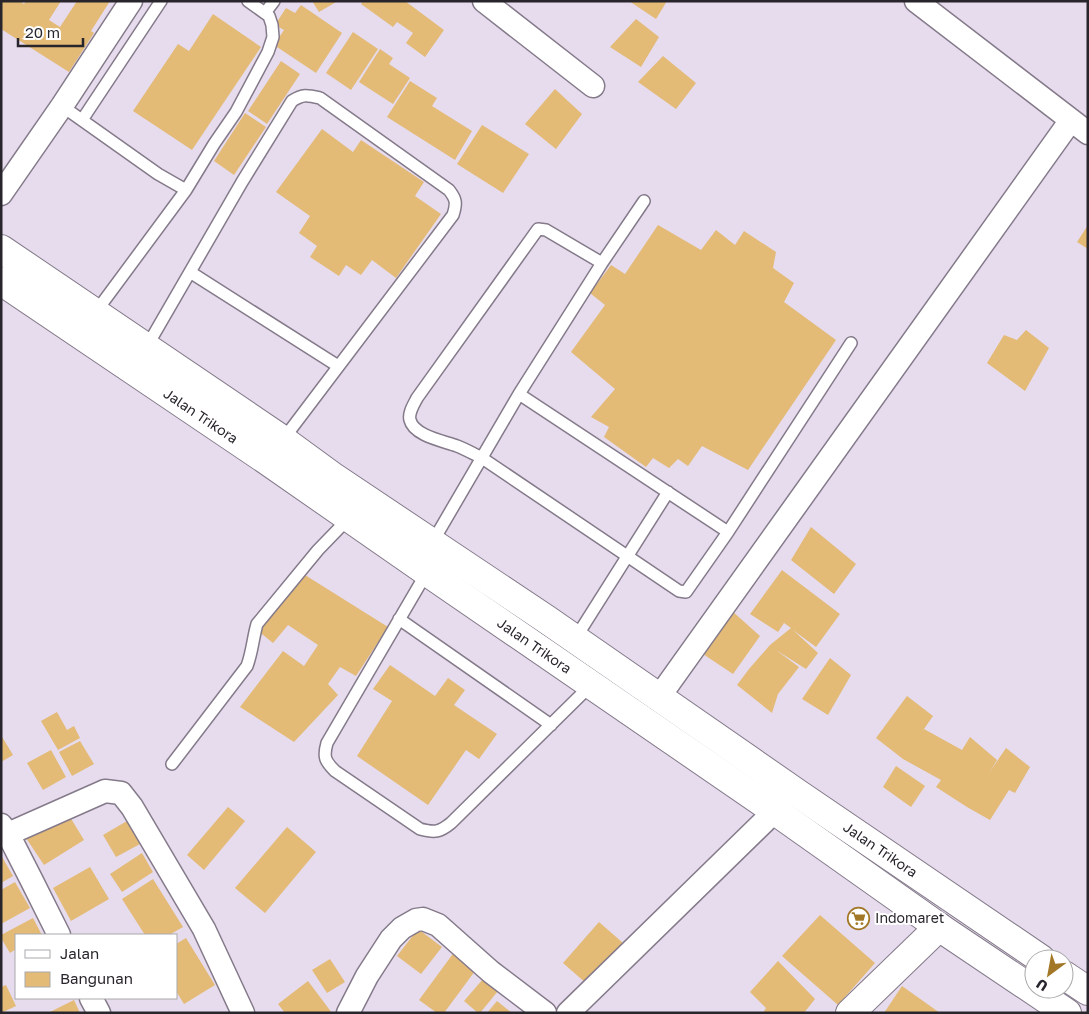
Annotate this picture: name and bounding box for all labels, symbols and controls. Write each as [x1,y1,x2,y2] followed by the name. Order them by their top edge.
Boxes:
[18,15,82,47] scale bar
[25,23,60,41] text: 20 m
[161,384,241,447] street label: Jalan Trikora
[494,614,575,677] street label: Jalan Trikora
[840,818,921,881] street label: Jalan Trikora
[847,906,871,930] supermarket icon: Indomaret
[875,909,944,926] place label: Indomaret
[15,934,178,999] legend
[60,944,99,962] text: Jalan
[1024,949,1074,999] north arrow
[60,969,133,987] text: Bangunan
[1033,976,1051,995] text: U

